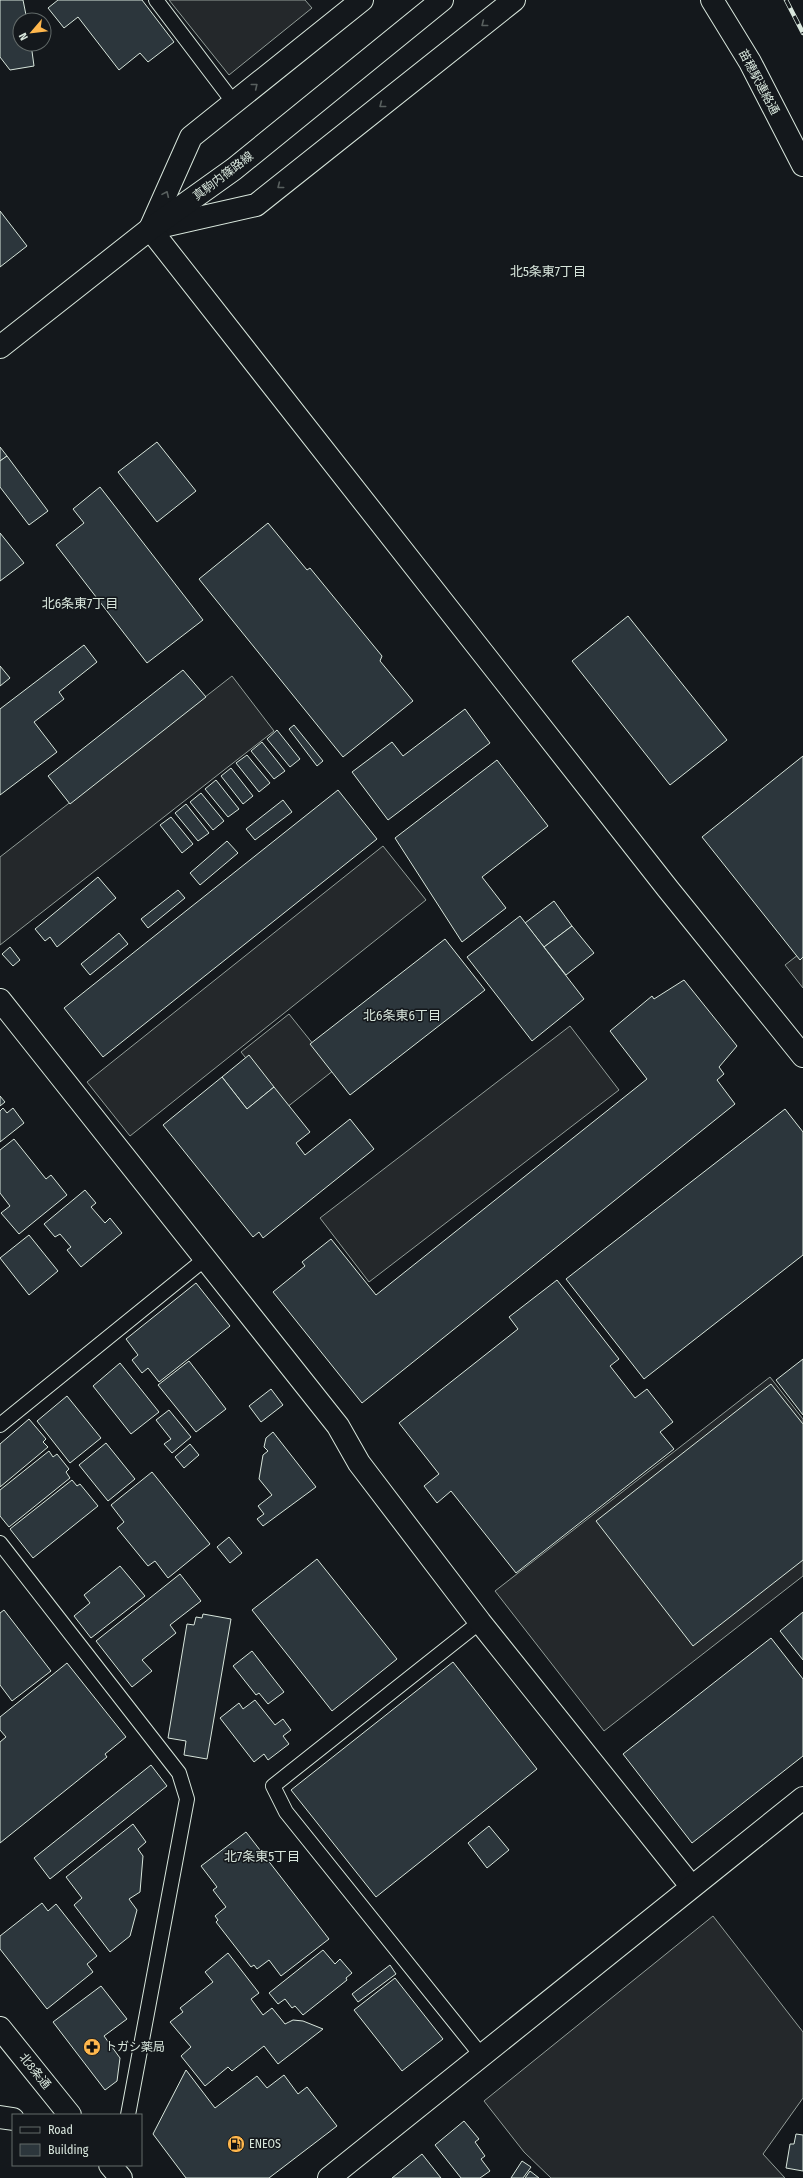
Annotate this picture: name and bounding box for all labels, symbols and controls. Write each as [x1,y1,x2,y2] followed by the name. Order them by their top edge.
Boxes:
[12,12,52,52] north arrow
[481,20,488,27] one-way arrow
[16,30,31,42] text: N
[736,47,782,117] street label: 苗穂駅連絡通
[251,83,258,90] one-way arrow
[379,100,387,107] one-way arrow
[190,149,256,203] street label: 真駒内篠路線
[278,181,285,188] one-way arrow
[161,190,169,198] one-way arrow
[510,264,586,279] district label: 北5条東7丁目
[42,596,118,611] district label: 北6条東7丁目
[363,1008,441,1023] district label: 北6条東6丁目
[224,1849,300,1864] district label: 北7条東5丁目
[82,2037,102,2057] pharmacy icon: トガシ薬局
[105,2040,165,2054] place label: トガシ薬局
[16,2050,54,2092] street label: 北8条通
[12,2114,142,2166] legend
[48,2123,73,2137] text: Road
[226,2134,246,2154] fuel station icon: ENEOS
[249,2137,281,2151] place label: ENEOS
[48,2143,89,2157] text: Building

